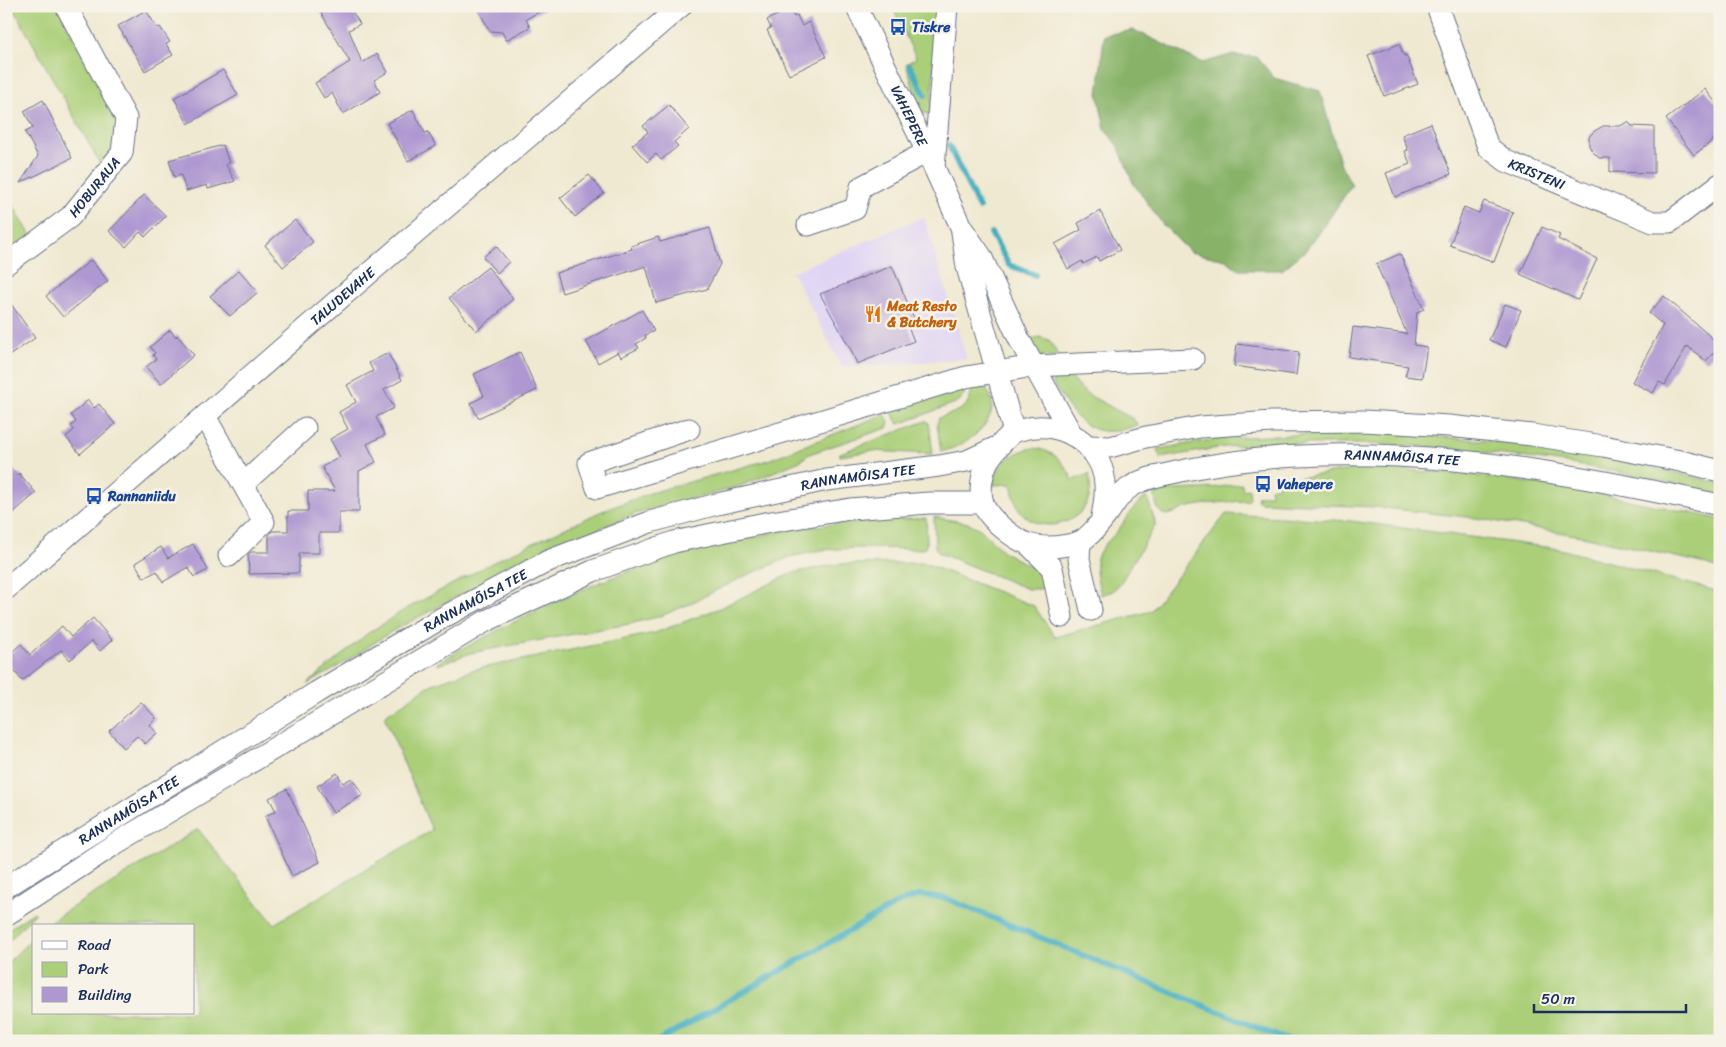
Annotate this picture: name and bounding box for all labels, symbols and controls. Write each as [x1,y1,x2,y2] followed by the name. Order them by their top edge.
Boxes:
[912,15,951,40] place label: Tiskre
[888,17,908,37] bus stop icon: Tiskre
[883,81,935,152] street label: VAHEPERE
[62,151,127,223] street label: HOBURAUA
[1504,151,1570,197] street label: KRISTENI
[304,260,382,332] street label: TALUDEVAHE
[886,294,958,335] place label: Meat Resto & Butchery
[863,304,883,324] restaurant icon: Meat Resto & Butchery
[1344,443,1462,474] street label: RANNAMÕISA TEE
[798,457,918,498] street label: RANNAMÕISA TEE
[1277,472,1334,497] place label: Vahepere
[1253,474,1273,494] bus stop icon: Vahepere
[107,484,176,509] place label: Rannaniidu
[84,486,104,506] bus stop icon: Rannaniidu
[419,562,533,639] street label: RANNAMÕISA TEE
[74,768,186,852] street label: RANNAMÕISA TEE
[32,924,195,1014] legend
[78,932,111,958] text: Road
[78,956,109,982] text: Park
[78,982,132,1008] text: Building
[1534,982,1686,1014] scale bar
[1541,986,1576,1012] text: 50 m

